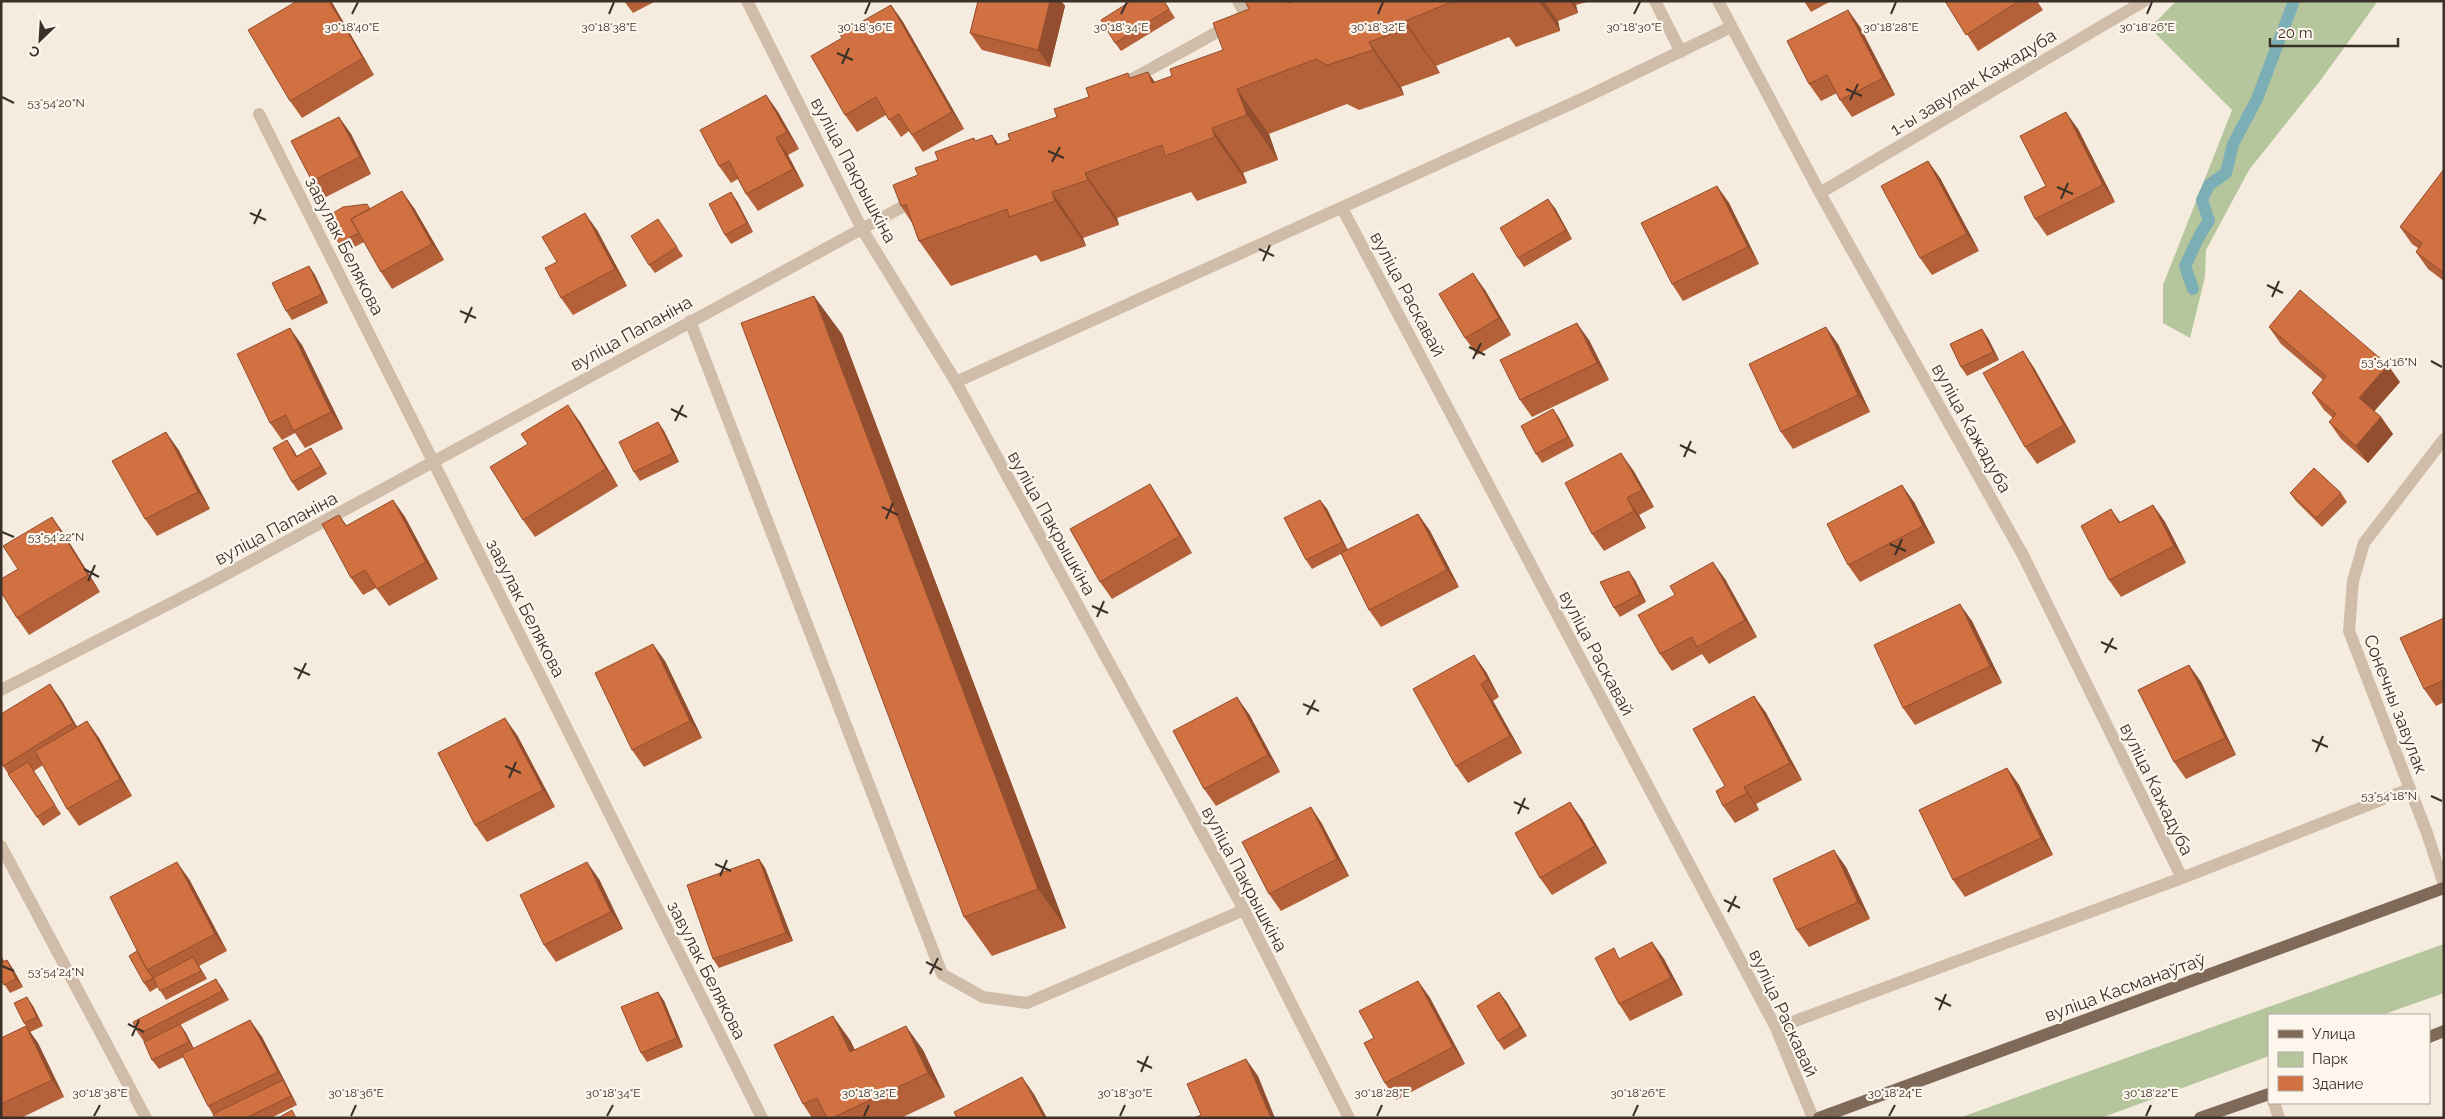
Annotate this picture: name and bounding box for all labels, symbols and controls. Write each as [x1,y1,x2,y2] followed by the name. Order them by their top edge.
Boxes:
[15,15,65,65] north arrow
[2270,15,2398,47] scale bar
[324,20,380,34] text: 30°18'40"E
[581,20,637,34] text: 30°18'38"E
[837,20,893,34] text: 30°18'36"E
[1094,20,1148,34] text: 30°18'34"E
[1351,20,1405,34] text: 30°18'32"E
[1606,20,1662,34] text: 30°18'30"E
[1863,20,1919,34] text: 30°18'28"E
[2119,20,2175,34] text: 30°18'26"E
[1886,24,2060,140] street label: 1-ы завулак Кажадуба
[2278,24,2313,42] text: 20 m
[26,42,42,61] text: С
[807,94,901,246] street label: вуліца Пакрышкіна
[27,96,85,110] text: 53°54'20"N
[301,173,389,319] street label: завулак Белякова
[1366,228,1450,360] street label: вуліца Раскавай
[567,291,695,375] street label: вуліца Папаніна
[2361,355,2417,369] text: 53°54'16"N
[1928,360,2016,496] street label: вуліца Кажадуба
[1004,447,1100,599] street label: вуліца Пакрышкіна
[211,487,341,569] street label: вуліца Папаніна
[28,530,84,544] text: 53°54'22"N
[482,535,570,681] street label: завулак Белякова
[1555,587,1639,719] street label: вуліца Раскавай
[2360,631,2432,777] street label: Сонечны завулак
[2116,719,2198,859] street label: вуліца Кажадуба
[2361,789,2417,803] text: 53°54'18"N
[1198,803,1292,955] street label: вуліца Пакрышкіна
[663,897,751,1043] street label: завулак Белякова
[1745,946,1823,1080] street label: вуліца Раскавай
[2042,948,2208,1026] street label: вуліца Касманаўтаў
[28,965,84,979] text: 53°54'24"N
[2268,1014,2430,1104] legend
[2312,1025,2356,1043] text: Улица
[2312,1050,2348,1068] text: Парк
[2312,1075,2364,1093] text: Здание
[72,1086,128,1100] text: 30°18'38"E
[328,1086,384,1100] text: 30°18'36"E
[586,1086,640,1100] text: 30°18'34"E
[842,1086,896,1100] text: 30°18'32"E
[1097,1086,1153,1100] text: 30°18'30"E
[1354,1086,1410,1100] text: 30°18'28"E
[1610,1086,1666,1100] text: 30°18'26"E
[1868,1086,1922,1100] text: 30°18'24"E
[2124,1086,2178,1100] text: 30°18'22"E

